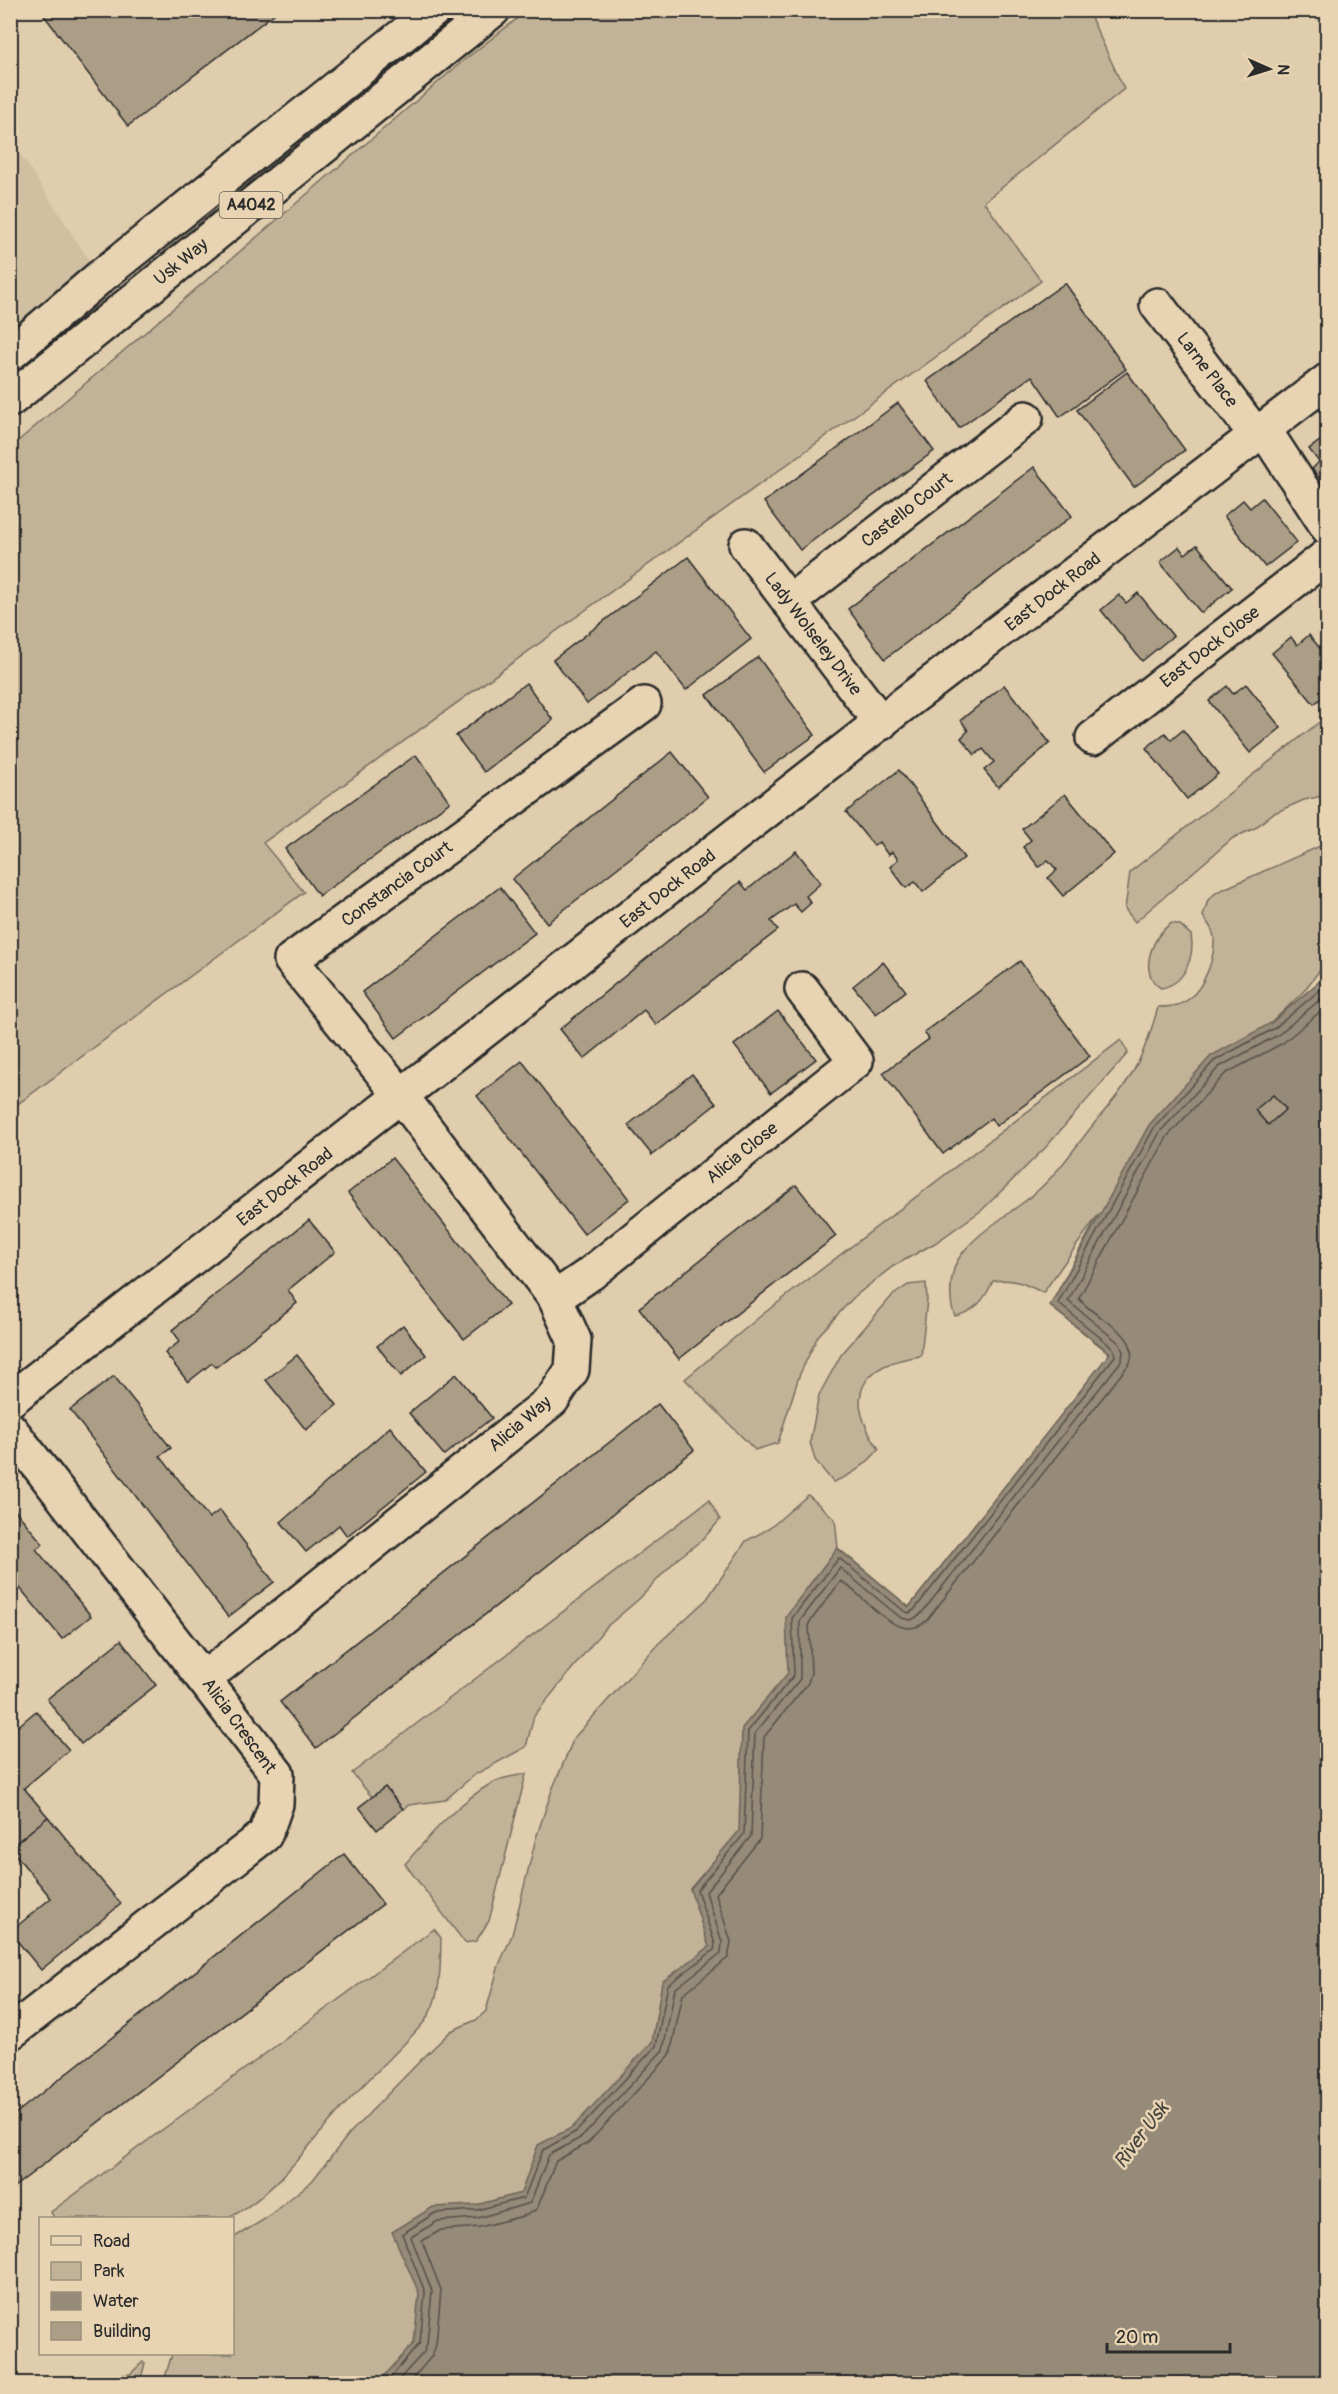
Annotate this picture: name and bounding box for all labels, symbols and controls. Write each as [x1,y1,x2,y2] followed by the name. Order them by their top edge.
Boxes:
[1239,39,1299,99] north arrow
[1273,64,1293,76] text: N
[220,192,282,218] road number: A4042
[149,233,213,291] street label: Usk Way
[1171,328,1243,412] street label: Larne Place
[857,467,958,553] street label: Castello Court
[1000,547,1106,637] street label: East Dock Road
[759,568,867,700] street label: Lady Wolseley Drive
[1155,601,1265,693] street label: East Dock Close
[337,836,458,932] street label: Constancia Court
[615,844,721,934] street label: East Dock Road
[701,1117,783,1189] street label: Alicia Close
[232,1142,338,1232] street label: East Dock Road
[484,1391,556,1457] street label: Alicia Way
[197,1674,282,1779] street label: Alicia Crescent
[1108,2096,1175,2173] water label: River Usk
[39,2217,234,2355] legend
[93,2230,130,2253] text: Road
[93,2260,125,2283] text: Park
[93,2290,139,2313] text: Water
[1107,2316,1230,2354] scale bar
[93,2320,151,2343] text: Building
[1116,2326,1158,2349] text: 20 m

